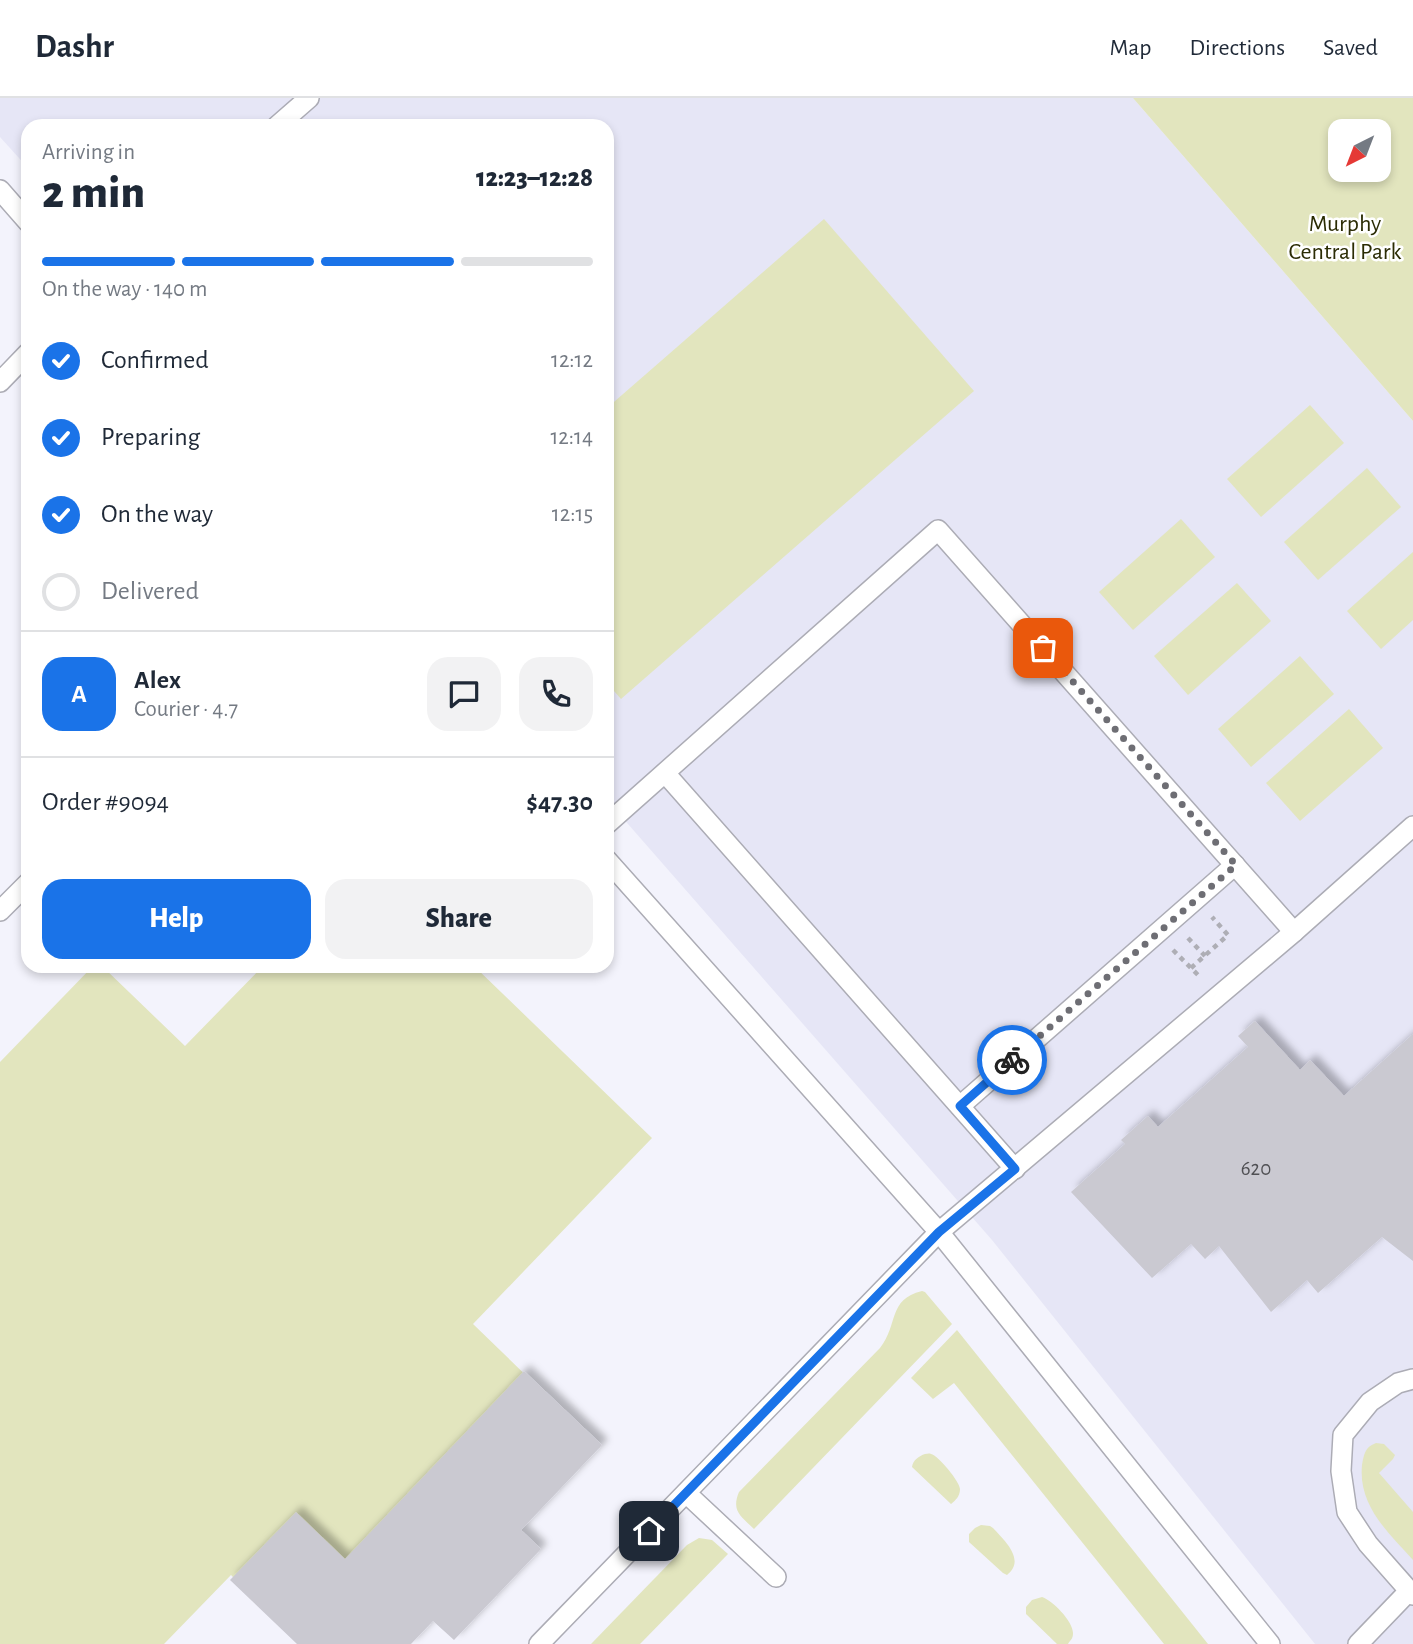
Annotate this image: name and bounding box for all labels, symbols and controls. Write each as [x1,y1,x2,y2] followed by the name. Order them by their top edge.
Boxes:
[35,31,114,64] text: Dashr
[1109,36,1151,60] text: Map
[1189,36,1285,60] text: Directions
[1323,36,1378,60] text: Saved
[1328,119,1391,182] north arrow
[1328,119,1391,182] map controls
[42,141,135,164] text: Arriving in
[476,165,593,191] text: 12:23–12:28
[42,170,145,216] text: 2 min
[1288,212,1402,264] park label: Murphy Central Park
[42,278,207,301] text: On the way · 140 m
[42,342,80,380] icon: check
[101,347,209,373] text: Confirmed
[551,349,593,372] text: 12:12
[42,419,80,457] icon: check
[101,424,200,450] text: Preparing
[550,426,593,449] text: 12:14
[42,496,80,534] icon: check
[101,501,213,527] text: On the way
[552,503,593,526] text: 12:15
[101,578,199,604] text: Delivered
[1013,618,1073,678] pin
[1024,629,1062,667] icon: bag
[427,657,501,731] button: chat
[519,657,593,731] button: phone
[134,667,181,693] text: Alex
[71,681,87,707] text: A
[134,698,238,721] text: Courier · 4.7
[42,789,169,815] text: Order #9094
[526,789,593,815] text: $47.30
[42,879,311,959] button: Help
[325,879,593,959] button: Share
[977,1025,1047,1095] courier
[993,1041,1031,1079] icon: bike
[1241,1158,1271,1179] house number: 620
[619,1501,679,1561] pin
[630,1512,668,1550] icon: home

